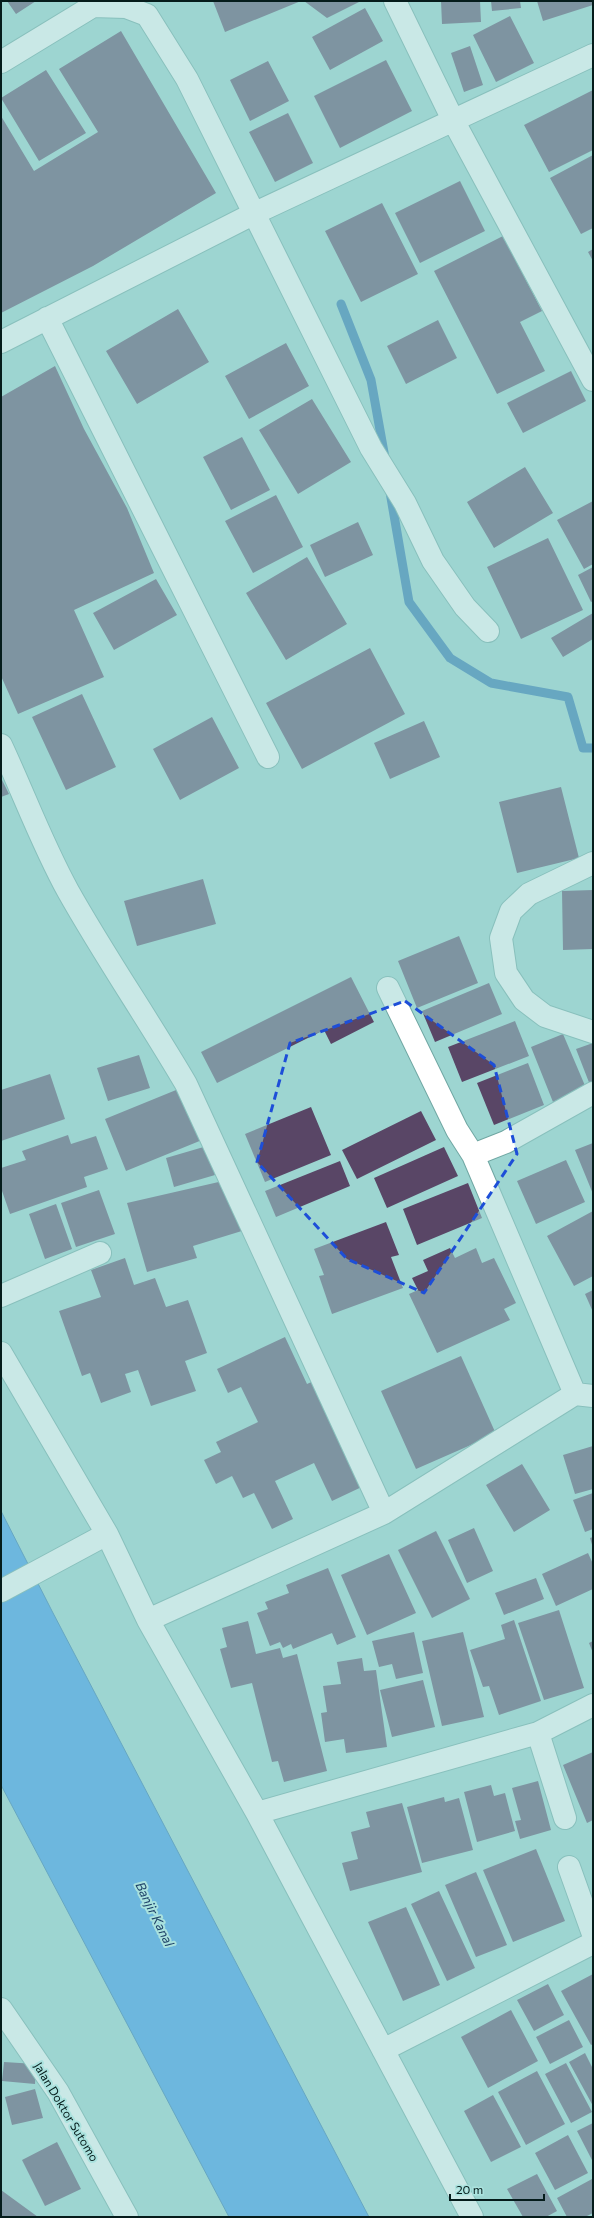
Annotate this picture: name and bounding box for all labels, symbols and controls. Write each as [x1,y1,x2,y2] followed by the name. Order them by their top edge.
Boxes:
[132,1879,178,1950] water label: Banjir Kanal
[31,2059,102,2164] street label: Jalan Doktor Sutomo
[450,2176,544,2202] scale bar
[456,2182,483,2196] text: 20 m

